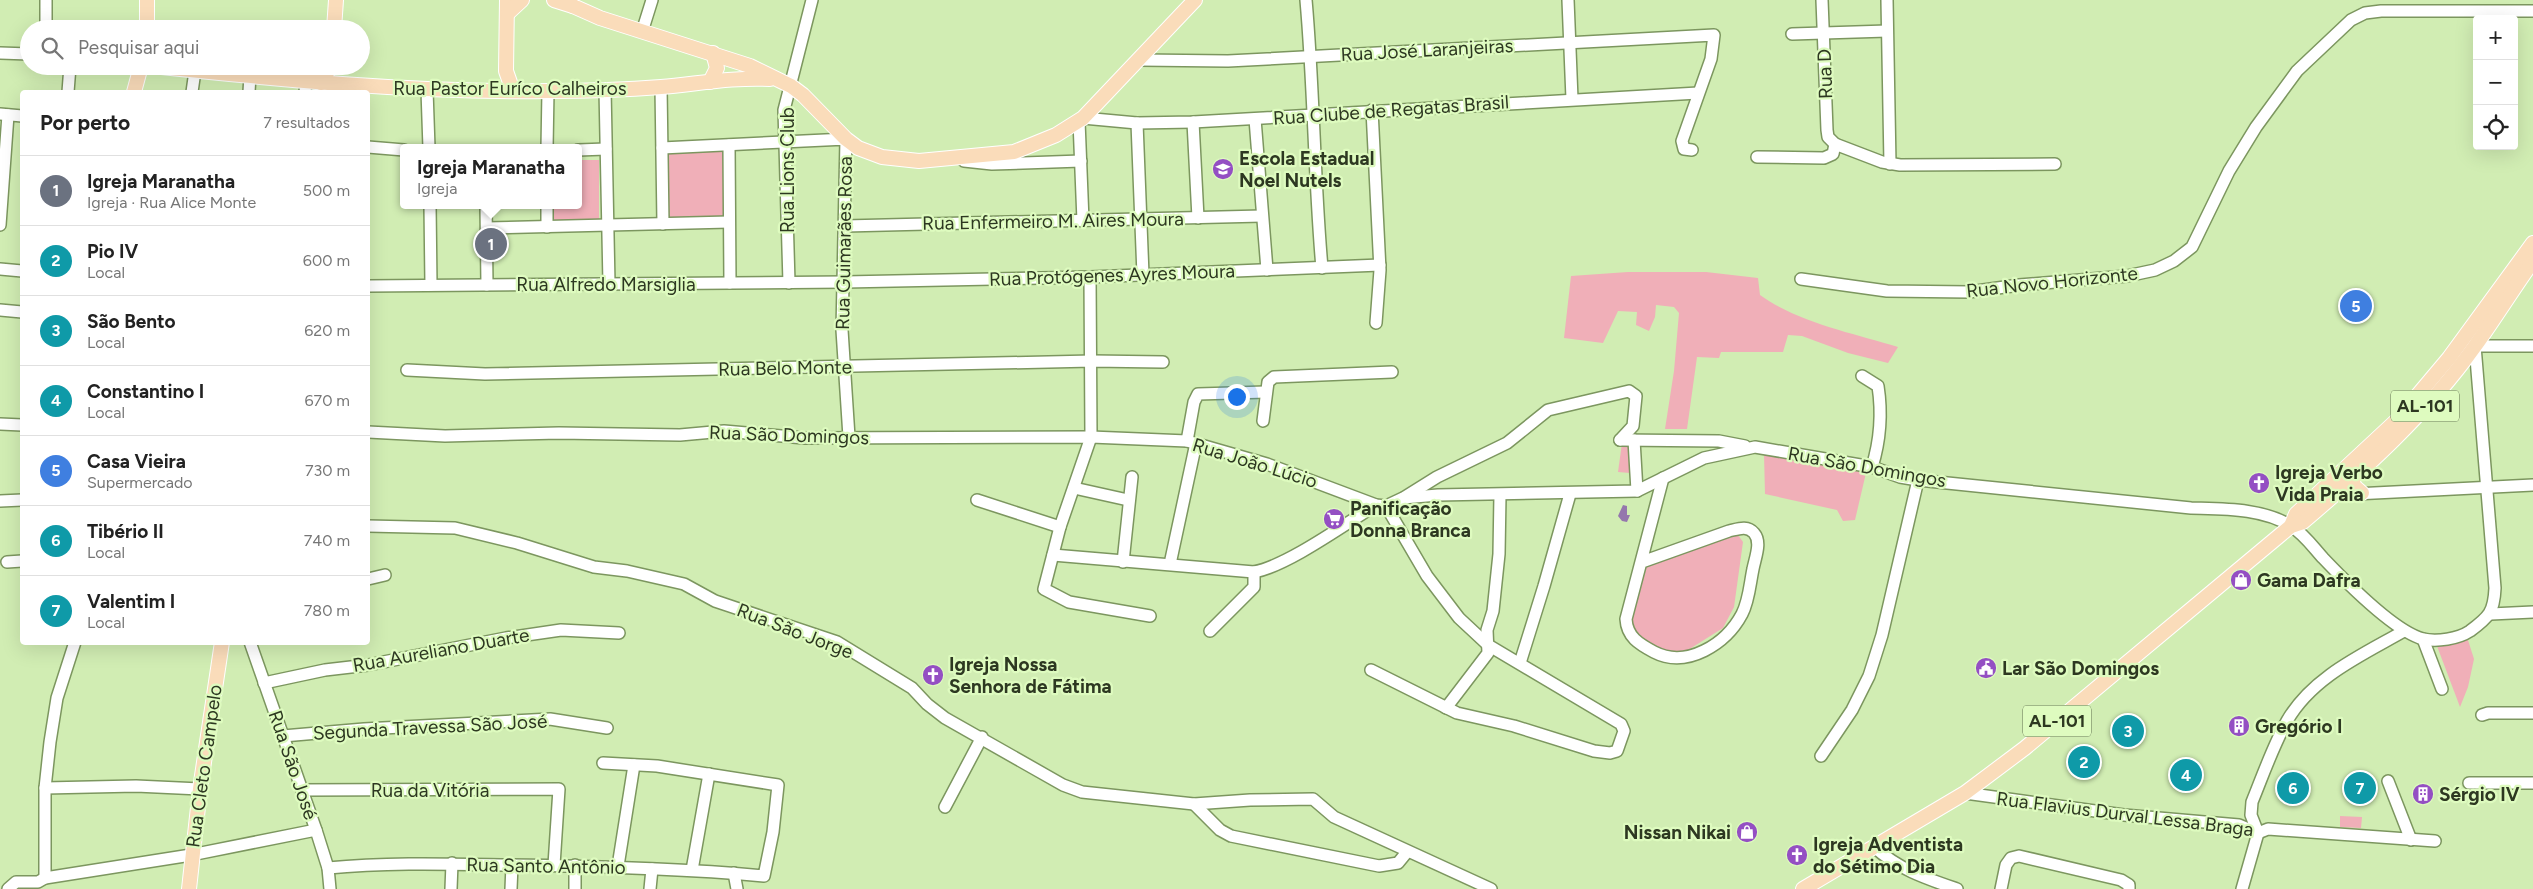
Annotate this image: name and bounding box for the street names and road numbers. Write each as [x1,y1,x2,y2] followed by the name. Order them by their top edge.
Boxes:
[1340,34,1514,66] street label: Rua José Laranjeiras
[1813,49,1837,99] street label: Rua D
[393,77,627,100] street label: Rua Pastor Euríco Calheiros
[1272,90,1510,130] street label: Rua Clube de Regatas Brasil
[776,107,799,233] street label: Rua Lions Club
[831,156,857,330] street label: Rua Guimarães Rosa
[922,207,1184,235] street label: Rua Enfermeiro M. Aires Moura
[989,259,1235,291] street label: Rua Protógenes Ayres Moura
[1965,262,2139,302] street label: Rua Novo Horizonte
[516,273,696,296] street label: Rua Alfredo Marsiglia
[718,355,852,381] street label: Rua Belo Monte
[2391,391,2459,422] road number: AL-101
[709,421,870,449] street label: Rua São Domingos
[1190,433,1320,493] street label: Rua João Lúcio
[1786,442,1948,492] street label: Rua São Domingos
[734,598,856,664] street label: Rua São Jorge
[351,623,531,677] street label: Rua Aureliano Duarte
[181,683,227,849] street label: Rua Cleto Campelo
[2023,706,2091,736] road number: AL-101
[264,707,322,823] street label: Rua São José
[312,709,548,745] street label: Segunda Travessa São José
[371,779,489,802] street label: Rua da Vitória
[1995,787,2255,841] street label: Rua Flavius Durval Lessa Braga
[466,853,626,879] street label: Rua Santo Antônio

